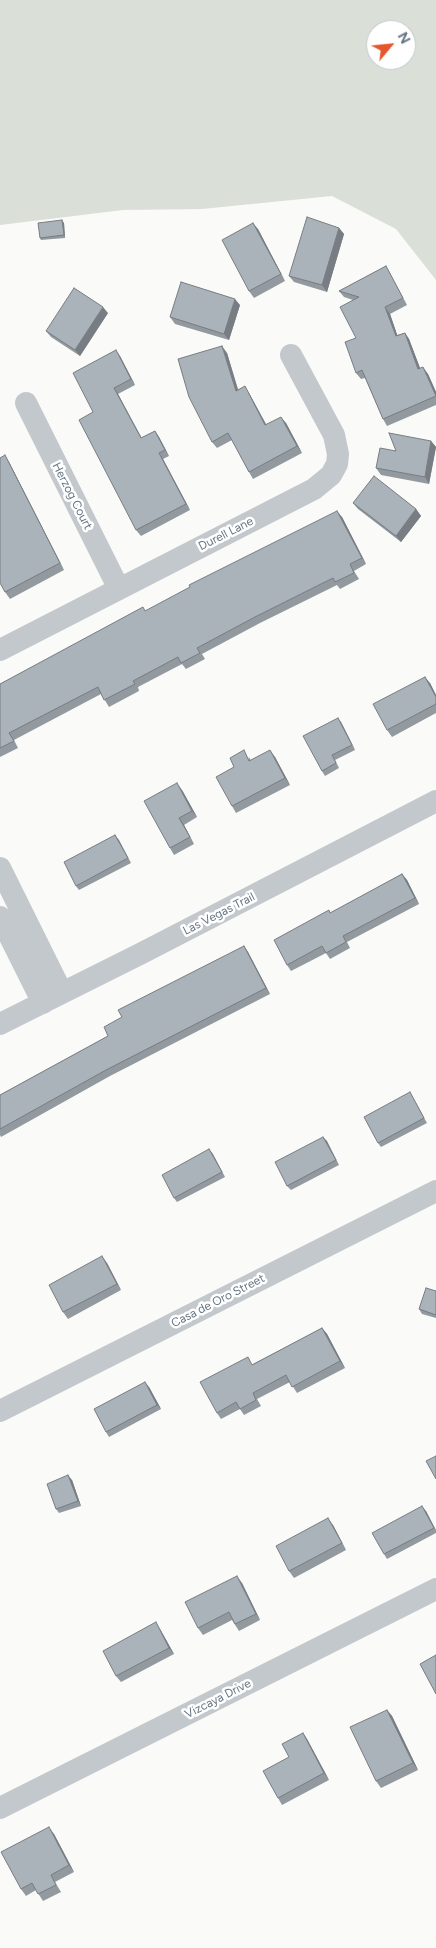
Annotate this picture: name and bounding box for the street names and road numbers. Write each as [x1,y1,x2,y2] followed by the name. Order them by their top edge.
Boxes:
[49,460,95,532] street label: Herzog Court
[196,514,256,554] street label: Durell Lane
[181,890,257,938] street label: Las Vegas Trail
[169,1271,267,1331] street label: Casa de Oro Street
[182,1676,254,1722] street label: Vizcaya Drive

